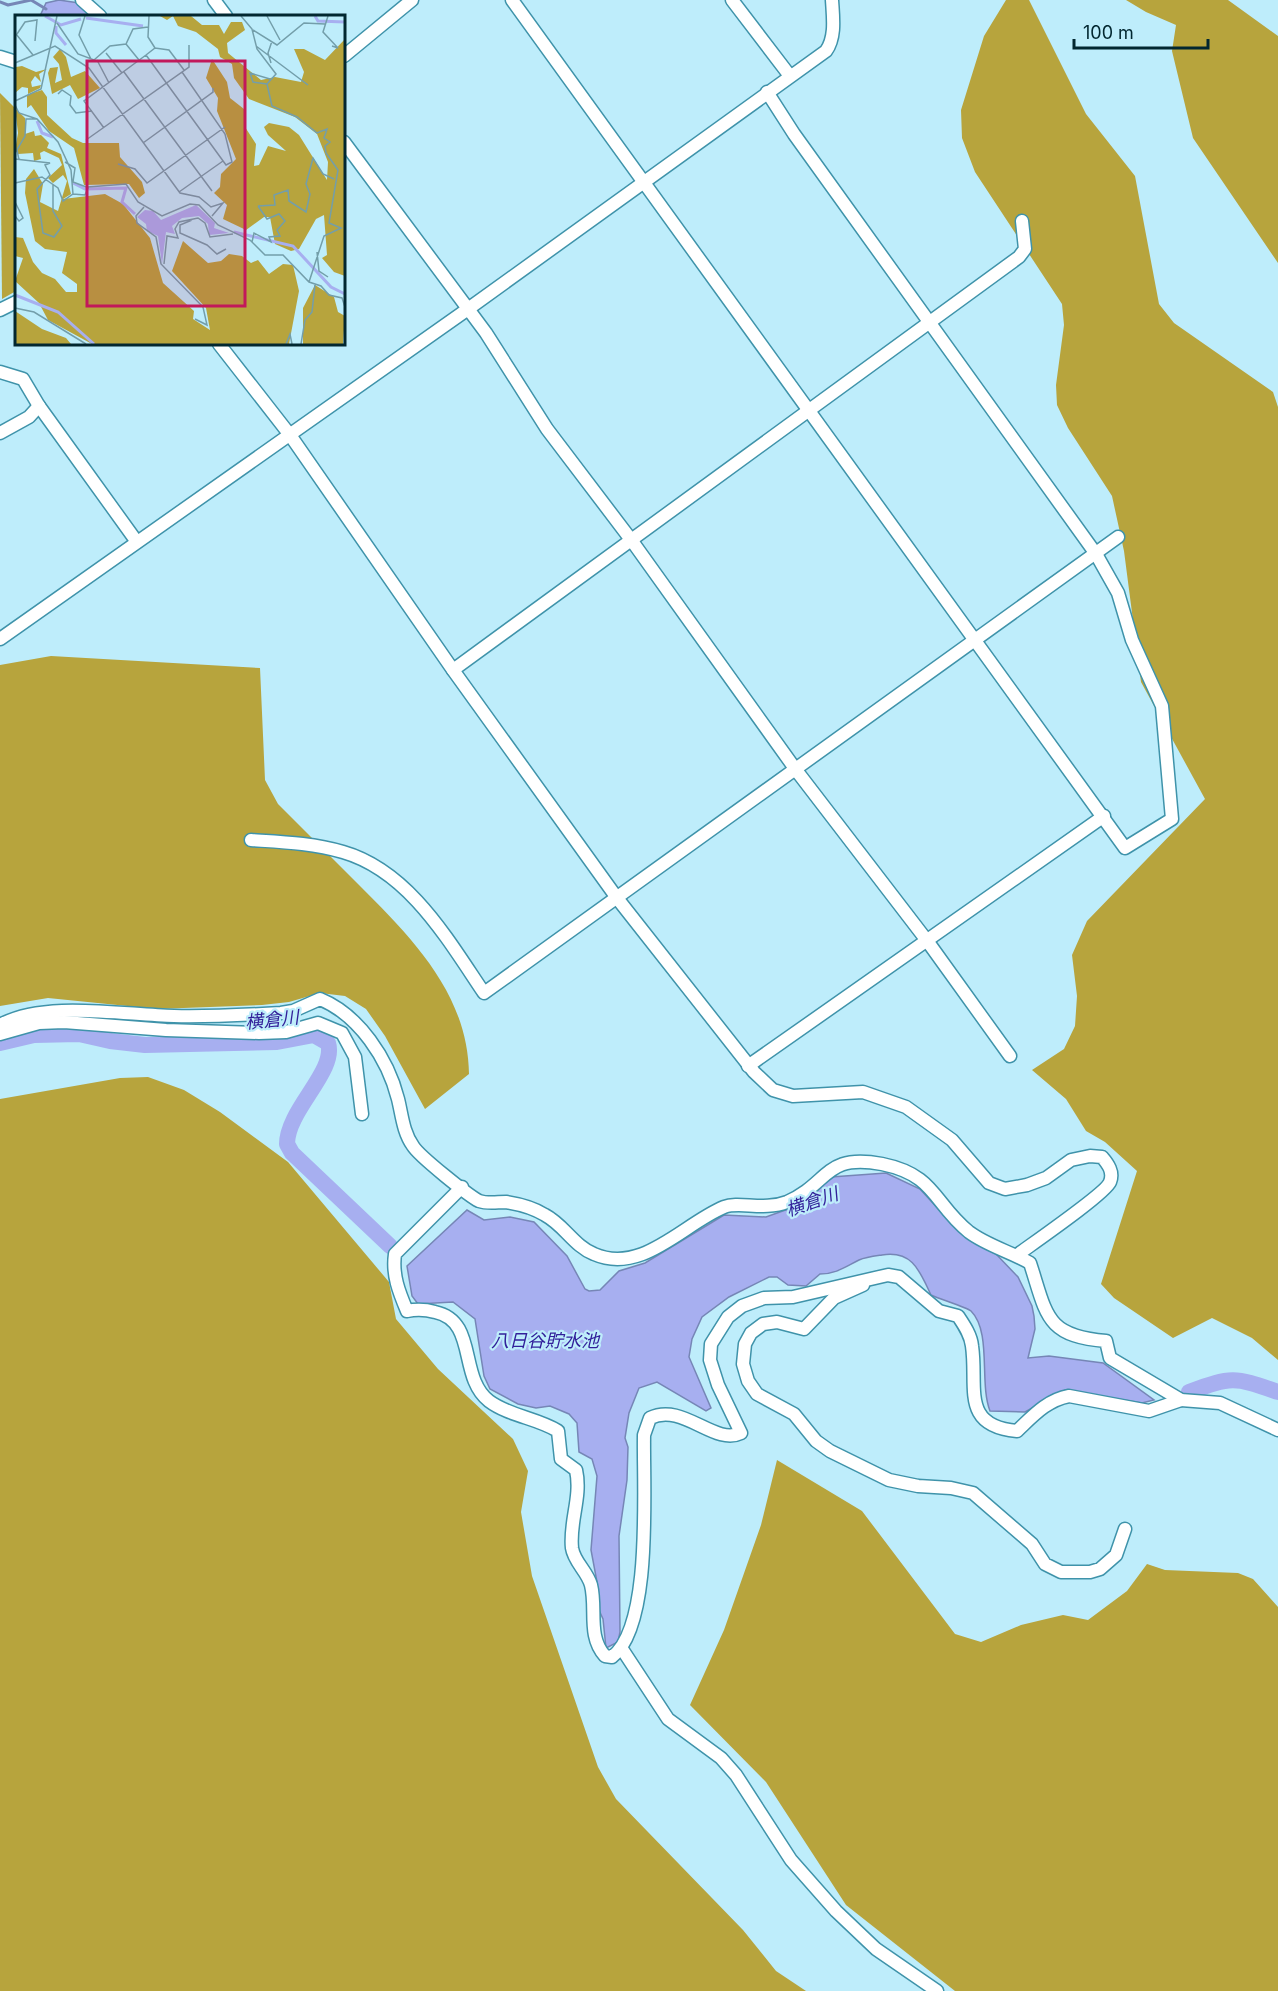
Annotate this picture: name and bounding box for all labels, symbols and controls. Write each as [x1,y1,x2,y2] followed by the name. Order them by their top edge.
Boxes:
[1074,12,1208,50] scale bar
[15,15,345,345] inset map
[1083,22,1134,43] text: 100 m
[244,1006,302,1033] water label: 横倉川
[783,1182,843,1220] water label: 横倉川
[491,1330,601,1351] water label: 八日谷貯水池

